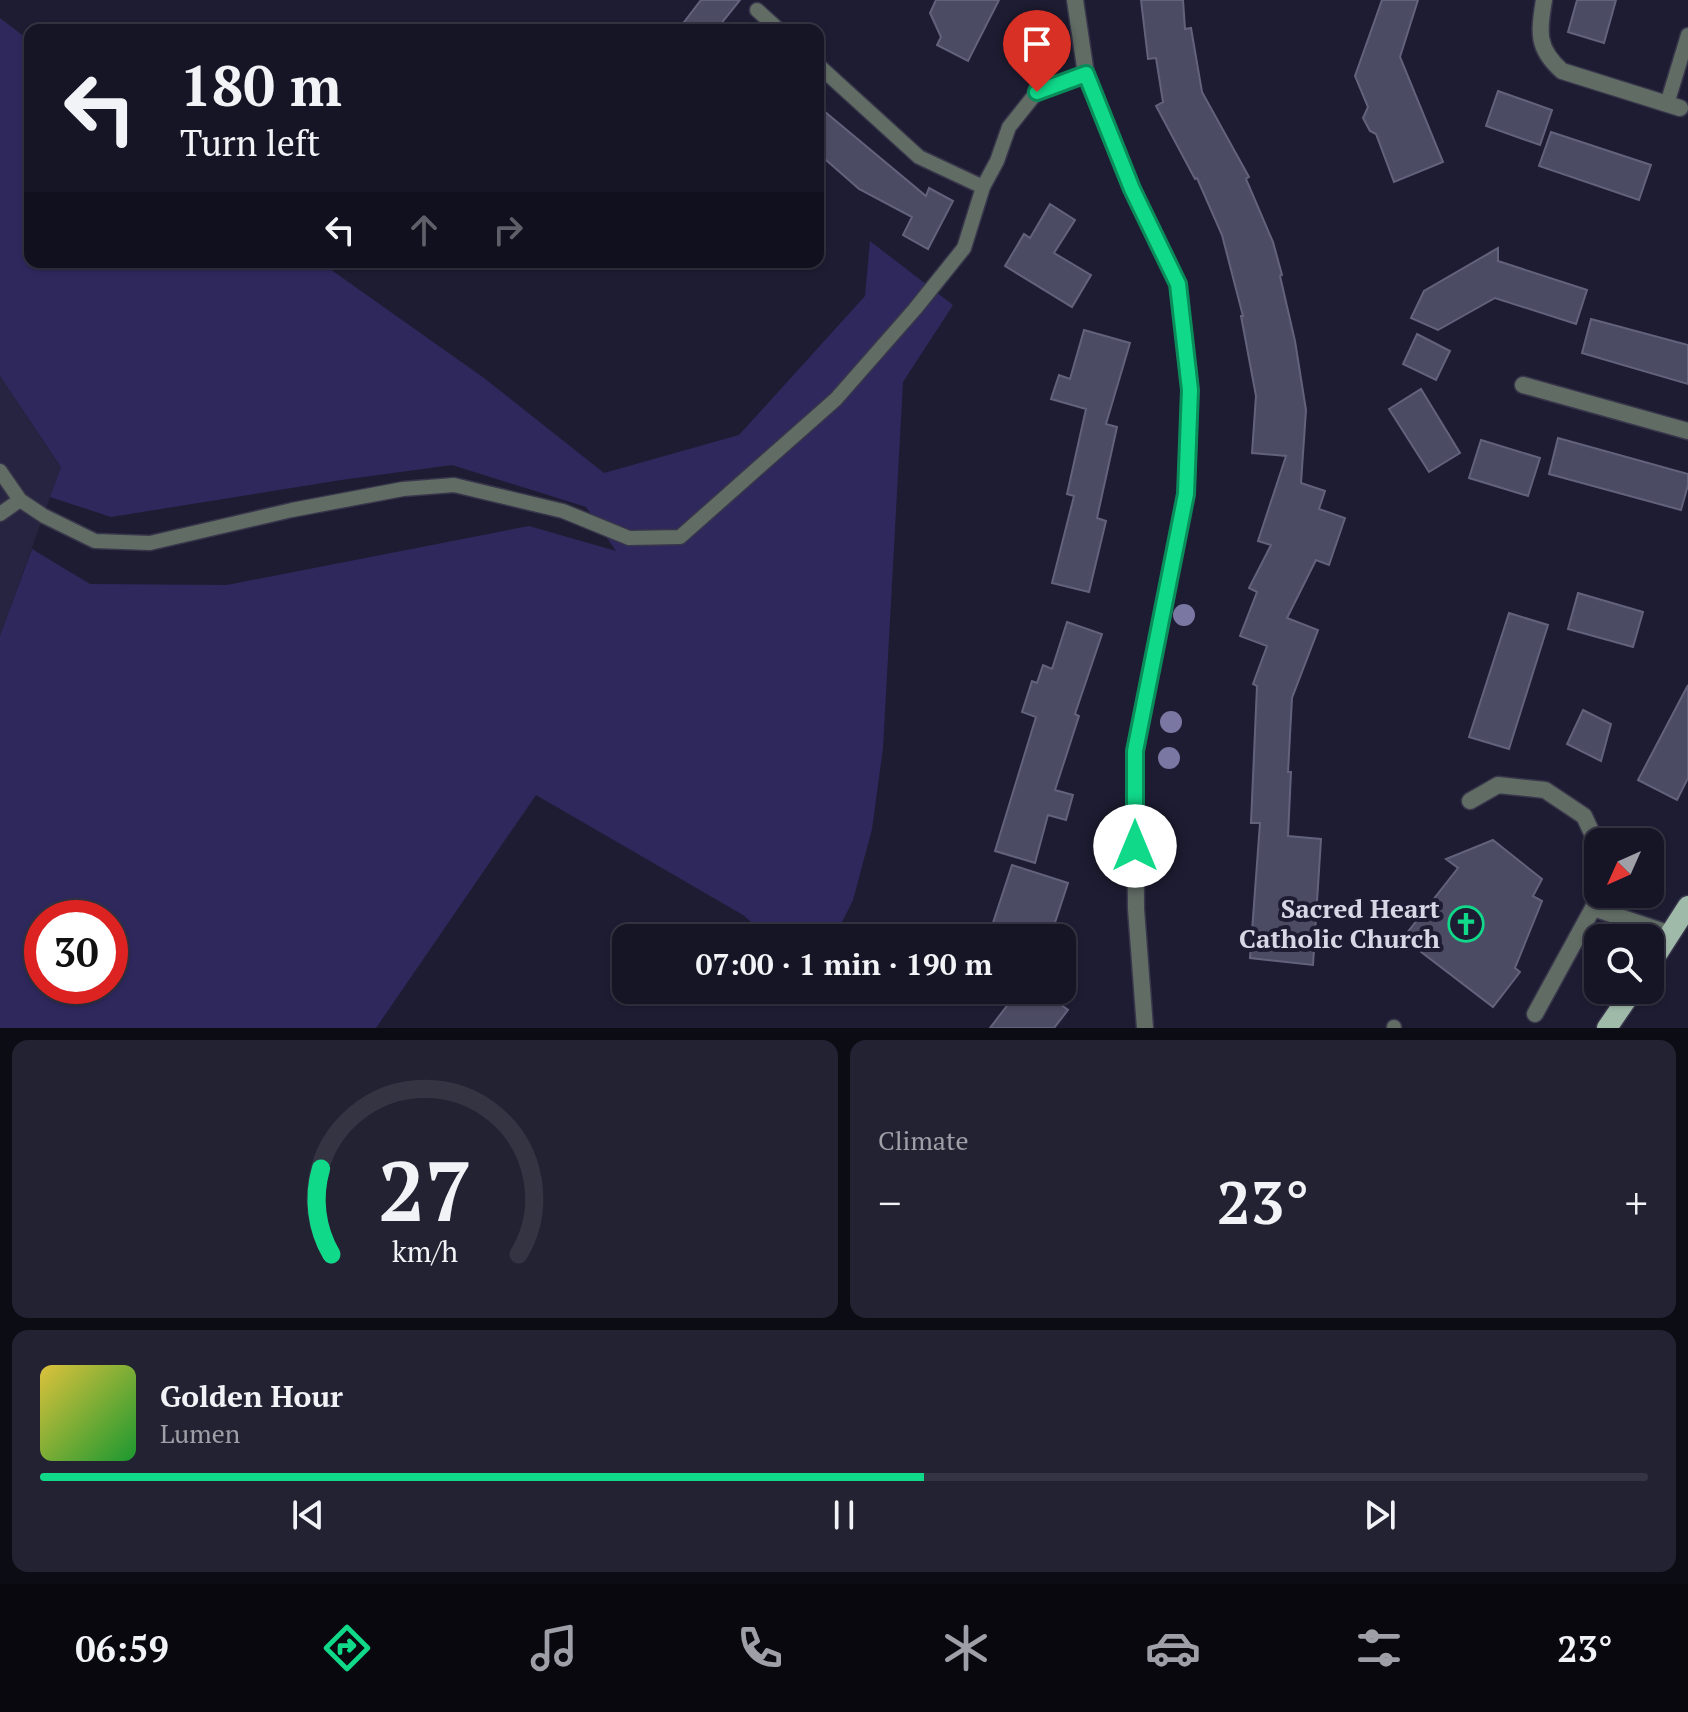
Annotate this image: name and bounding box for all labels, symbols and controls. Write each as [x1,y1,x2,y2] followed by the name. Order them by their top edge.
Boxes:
[1003,10,1071,92] pin
[1015,22,1059,66] icon: arrive
[180,48,342,122] text: 180 m
[48,56,152,160] icon: left
[180,119,320,166] text: Turn left
[318,208,362,252] icon: left
[402,208,446,252] icon: ahead
[486,208,530,252] icon: right
[1093,804,1177,888] position arrow
[1584,828,1664,908] north arrow
[1584,828,1664,1004] map controls
[1239,891,1441,955] place label: Sacred Heart Catholic Church
[24,900,128,1004] speed limit sign: 30
[1447,905,1485,943] church icon: Sacred Heart Catholic Church
[1584,924,1664,1004] button: search
[696,944,992,984] text: 07:00 · 1 min · 190 m
[878,1123,969,1157] text: Climate
[378,1135,472,1245] text: 27
[1217,1162,1309,1241] text: 23°
[878,1173,901,1232] text: −
[1625,1173,1648,1232] text: +
[392,1232,458,1270] text: km/h
[160,1376,343,1416] text: Golden Hour
[160,1416,240,1450] text: Lumen
[286,1493,330,1537] icon: previous
[822,1493,866,1537] icon: pause
[1358,1493,1402,1537] icon: next
[319,1620,375,1676] icon: directions
[526,1620,582,1676] icon: music
[732,1620,788,1676] icon: phone
[938,1620,994,1676] icon: climate
[1145,1620,1201,1676] icon: car
[1351,1620,1407,1676] icon: filters
[75,1625,169,1672] text: 06:59
[1557,1625,1613,1672] text: 23°

